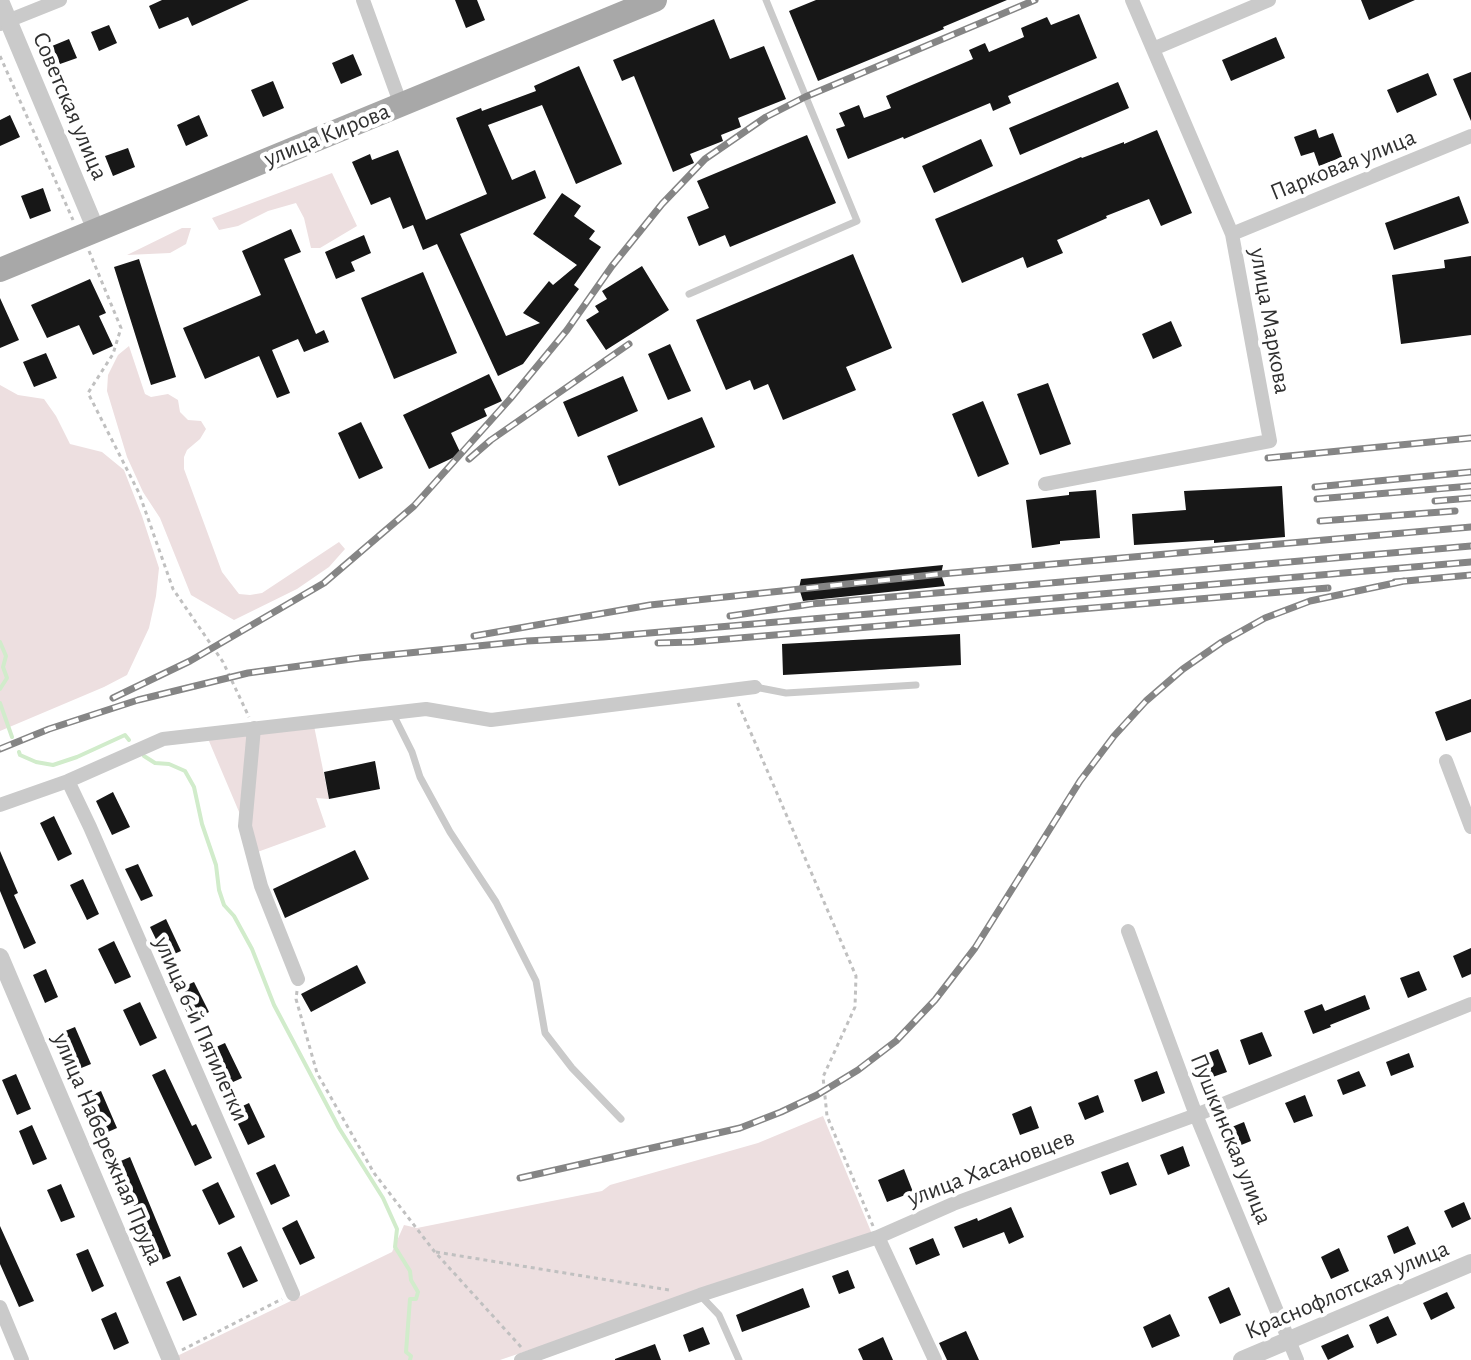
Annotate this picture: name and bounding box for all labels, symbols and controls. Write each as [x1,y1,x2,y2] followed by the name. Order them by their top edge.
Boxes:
[26,28,114,184] street label: Советская улица
[260,97,394,173] street label: улица Кирова
[1266,123,1420,207] street label: Парковая улица
[1243,246,1297,396] street label: улица Маркова
[147,932,255,1126] street label: улица 6-й Пятилетки
[46,1029,170,1269] street label: улица Набережная Пруда
[1184,1049,1278,1229] street label: Пушкинская улица
[903,1123,1079,1213] street label: улица Хасановцев
[1241,1234,1453,1346] street label: Краснофлотская улица

